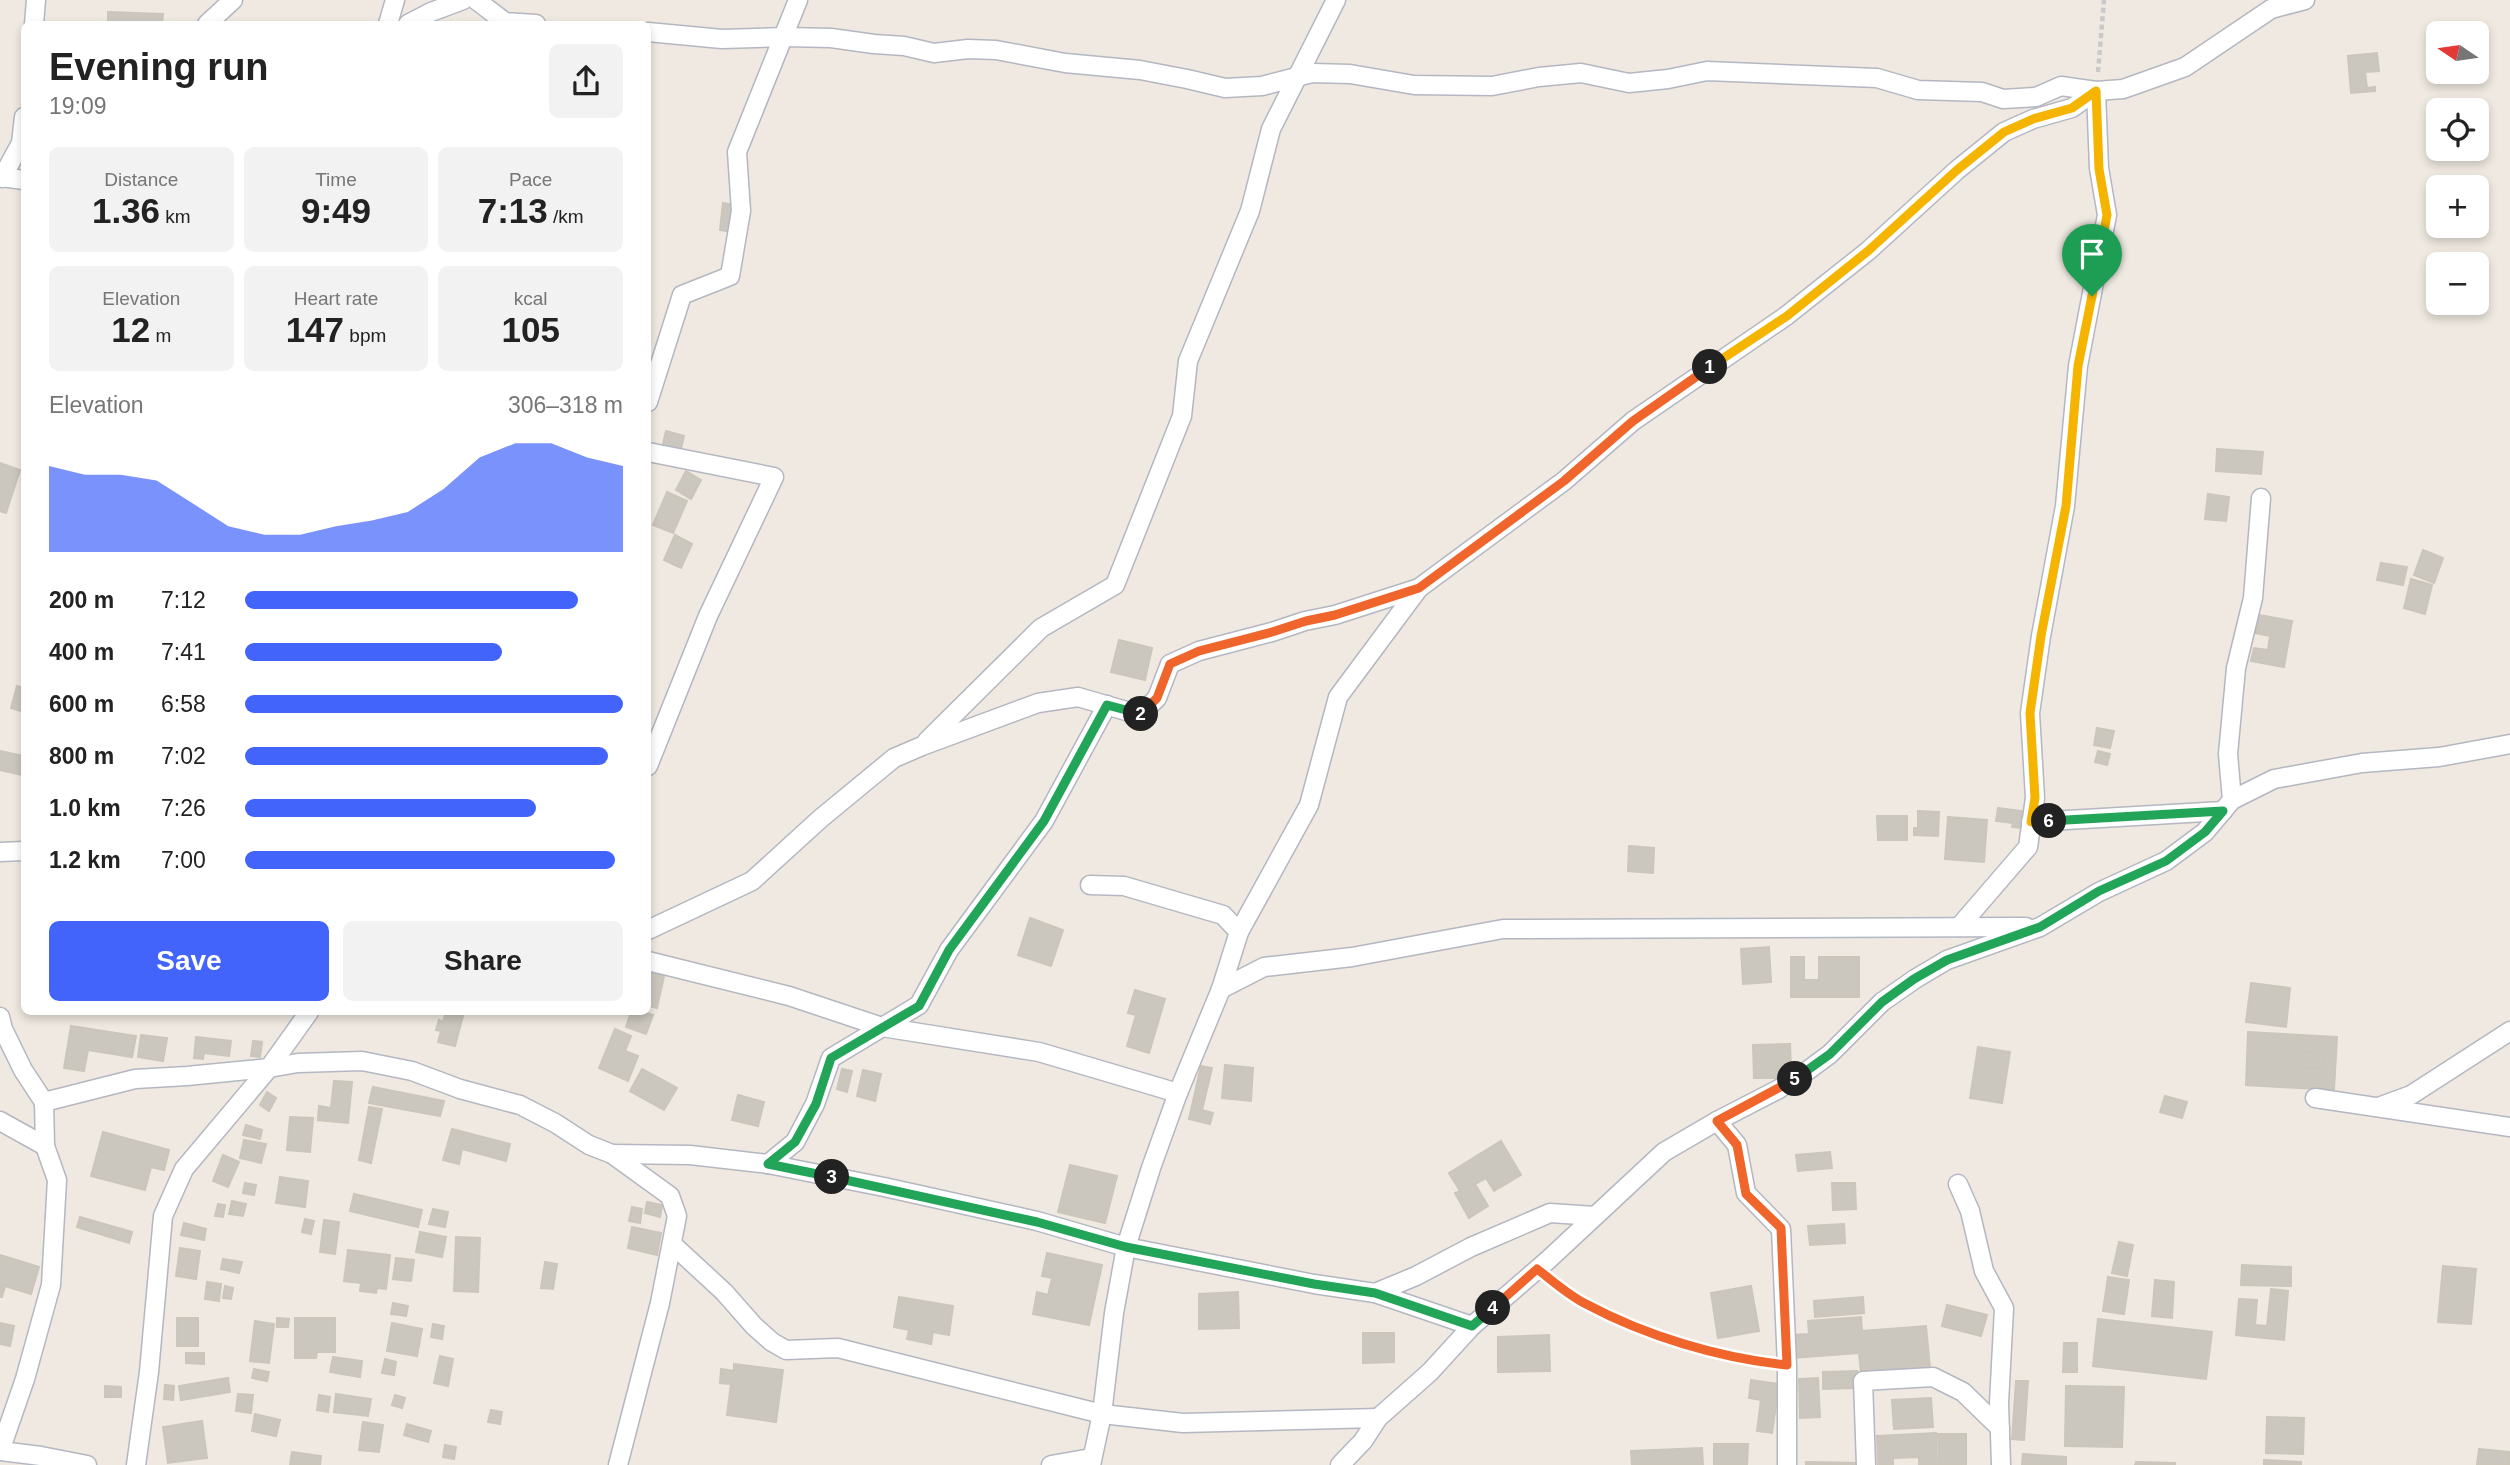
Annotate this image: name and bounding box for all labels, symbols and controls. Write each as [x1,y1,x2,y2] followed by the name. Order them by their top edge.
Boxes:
[2426,21,2488,84] north arrow
[2426,21,2489,315] map controls
[549,44,623,118] button: share
[49,46,269,88] text: Evening run
[49,93,107,119] text: 19:09
[2426,98,2489,161] button: locate
[104,169,178,190] text: Distance
[315,169,357,190] text: Time
[509,169,552,190] text: Pace
[2426,175,2489,238] button: +
[92,191,160,230] text: 1.36
[301,191,371,230] text: 9:49
[478,191,548,230] text: 7:13
[160,206,191,227] text: km
[548,206,584,227] text: /km
[2062,224,2122,296] pin
[2073,235,2111,273] icon: arrive
[2426,252,2489,315] button: −
[102,288,180,309] text: Elevation
[294,288,378,309] text: Heart rate
[514,288,548,309] text: kcal
[111,310,150,349] text: 12
[286,310,344,349] text: 147
[501,310,560,349] text: 105
[150,325,171,346] text: m
[344,325,386,346] text: bpm
[1692,350,1728,384] pin: 1
[1704,356,1715,377] text: 1
[49,392,144,418] text: Elevation
[508,392,623,418] text: 306–318 m
[49,587,114,613] text: 200 m
[161,587,206,613] text: 7:12
[49,639,114,665] text: 400 m
[161,639,206,665] text: 7:41
[49,691,114,717] text: 600 m
[161,691,206,717] text: 6:58
[1124,696,1158,732] pin: 2
[1135,703,1146,724] text: 2
[49,743,114,769] text: 800 m
[161,743,206,769] text: 7:02
[49,795,121,821] text: 1.0 km
[161,795,206,821] text: 7:26
[2032,804,2066,838] pin: 6
[2043,810,2054,831] text: 6
[49,847,121,873] text: 1.2 km
[161,847,206,873] text: 7:00
[49,921,329,1001] button: Save
[343,921,623,1001] button: Share
[1778,1062,1812,1096] pin: 5
[1789,1068,1800,1089] text: 5
[814,1160,850,1194] pin: 3
[826,1166,837,1187] text: 3
[1476,1290,1510,1326] pin: 4
[1487,1297,1498,1318] text: 4

